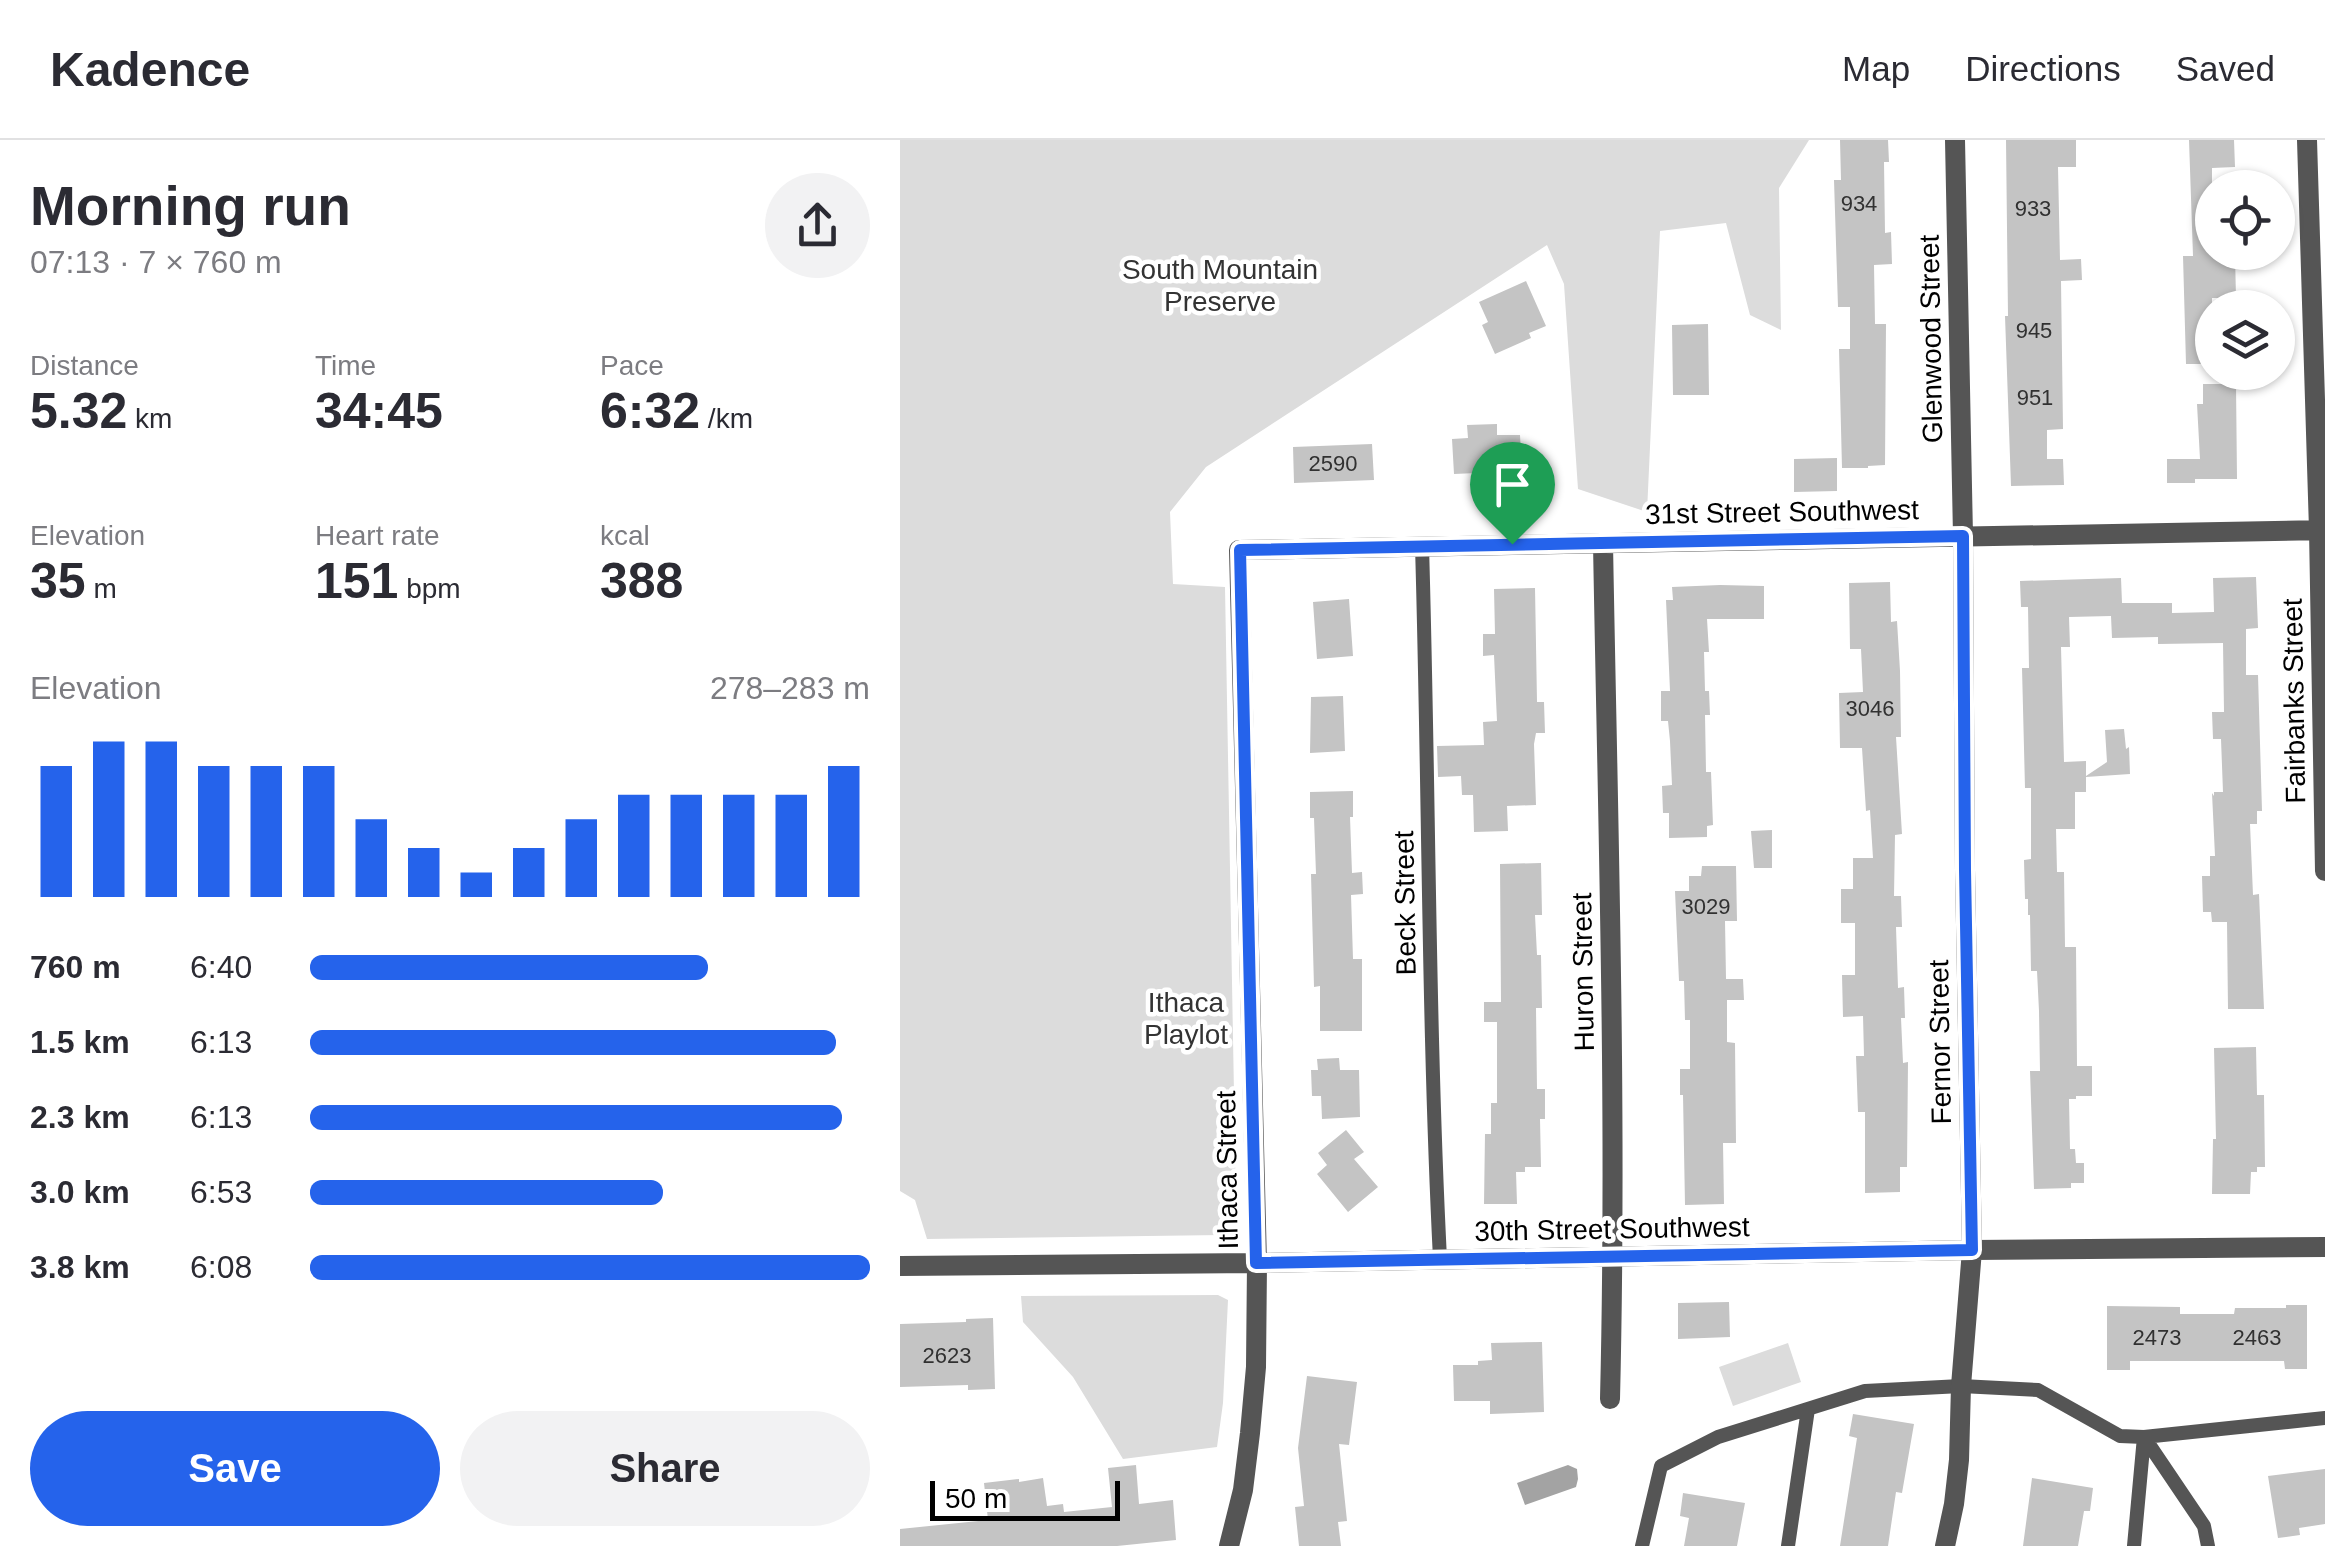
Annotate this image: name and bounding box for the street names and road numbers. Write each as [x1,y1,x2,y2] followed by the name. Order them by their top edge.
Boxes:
[1914,234,1948,444] street label: Glenwood Street
[1645,494,1919,530] street label: 31st Street Southwest
[2277,598,2311,804] street label: Fairbanks Street
[1388,830,1422,976] street label: Beck Street
[1566,892,1600,1052] street label: Huron Street
[1923,959,1957,1125] street label: Fernor Street
[1210,1090,1244,1250] street label: Ithaca Street
[1474,1211,1750,1247] street label: 30th Street Southwest

